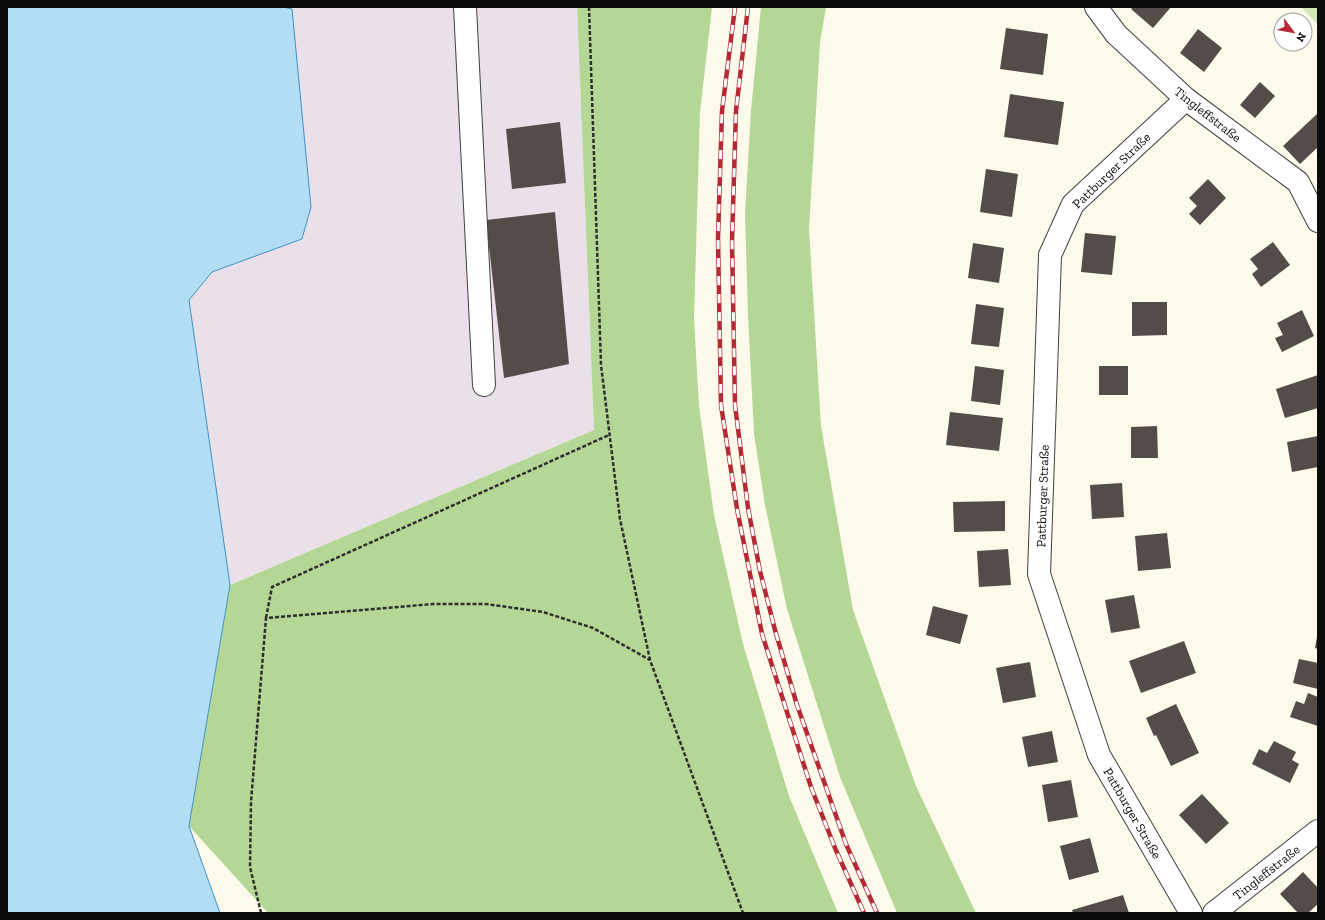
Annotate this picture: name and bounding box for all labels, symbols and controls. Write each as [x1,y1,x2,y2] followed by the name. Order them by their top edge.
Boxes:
[1273,12,1313,52] north arrow
[1293,30,1309,45] text: N
[1171,84,1244,145] street label: Tingleffstraße
[1069,129,1153,211] street label: Pattburger Straße
[1033,445,1052,548] street label: Pattburger Straße
[1100,765,1165,861] street label: Pattburger Straße
[1230,842,1303,903] street label: Tingleffstraße

